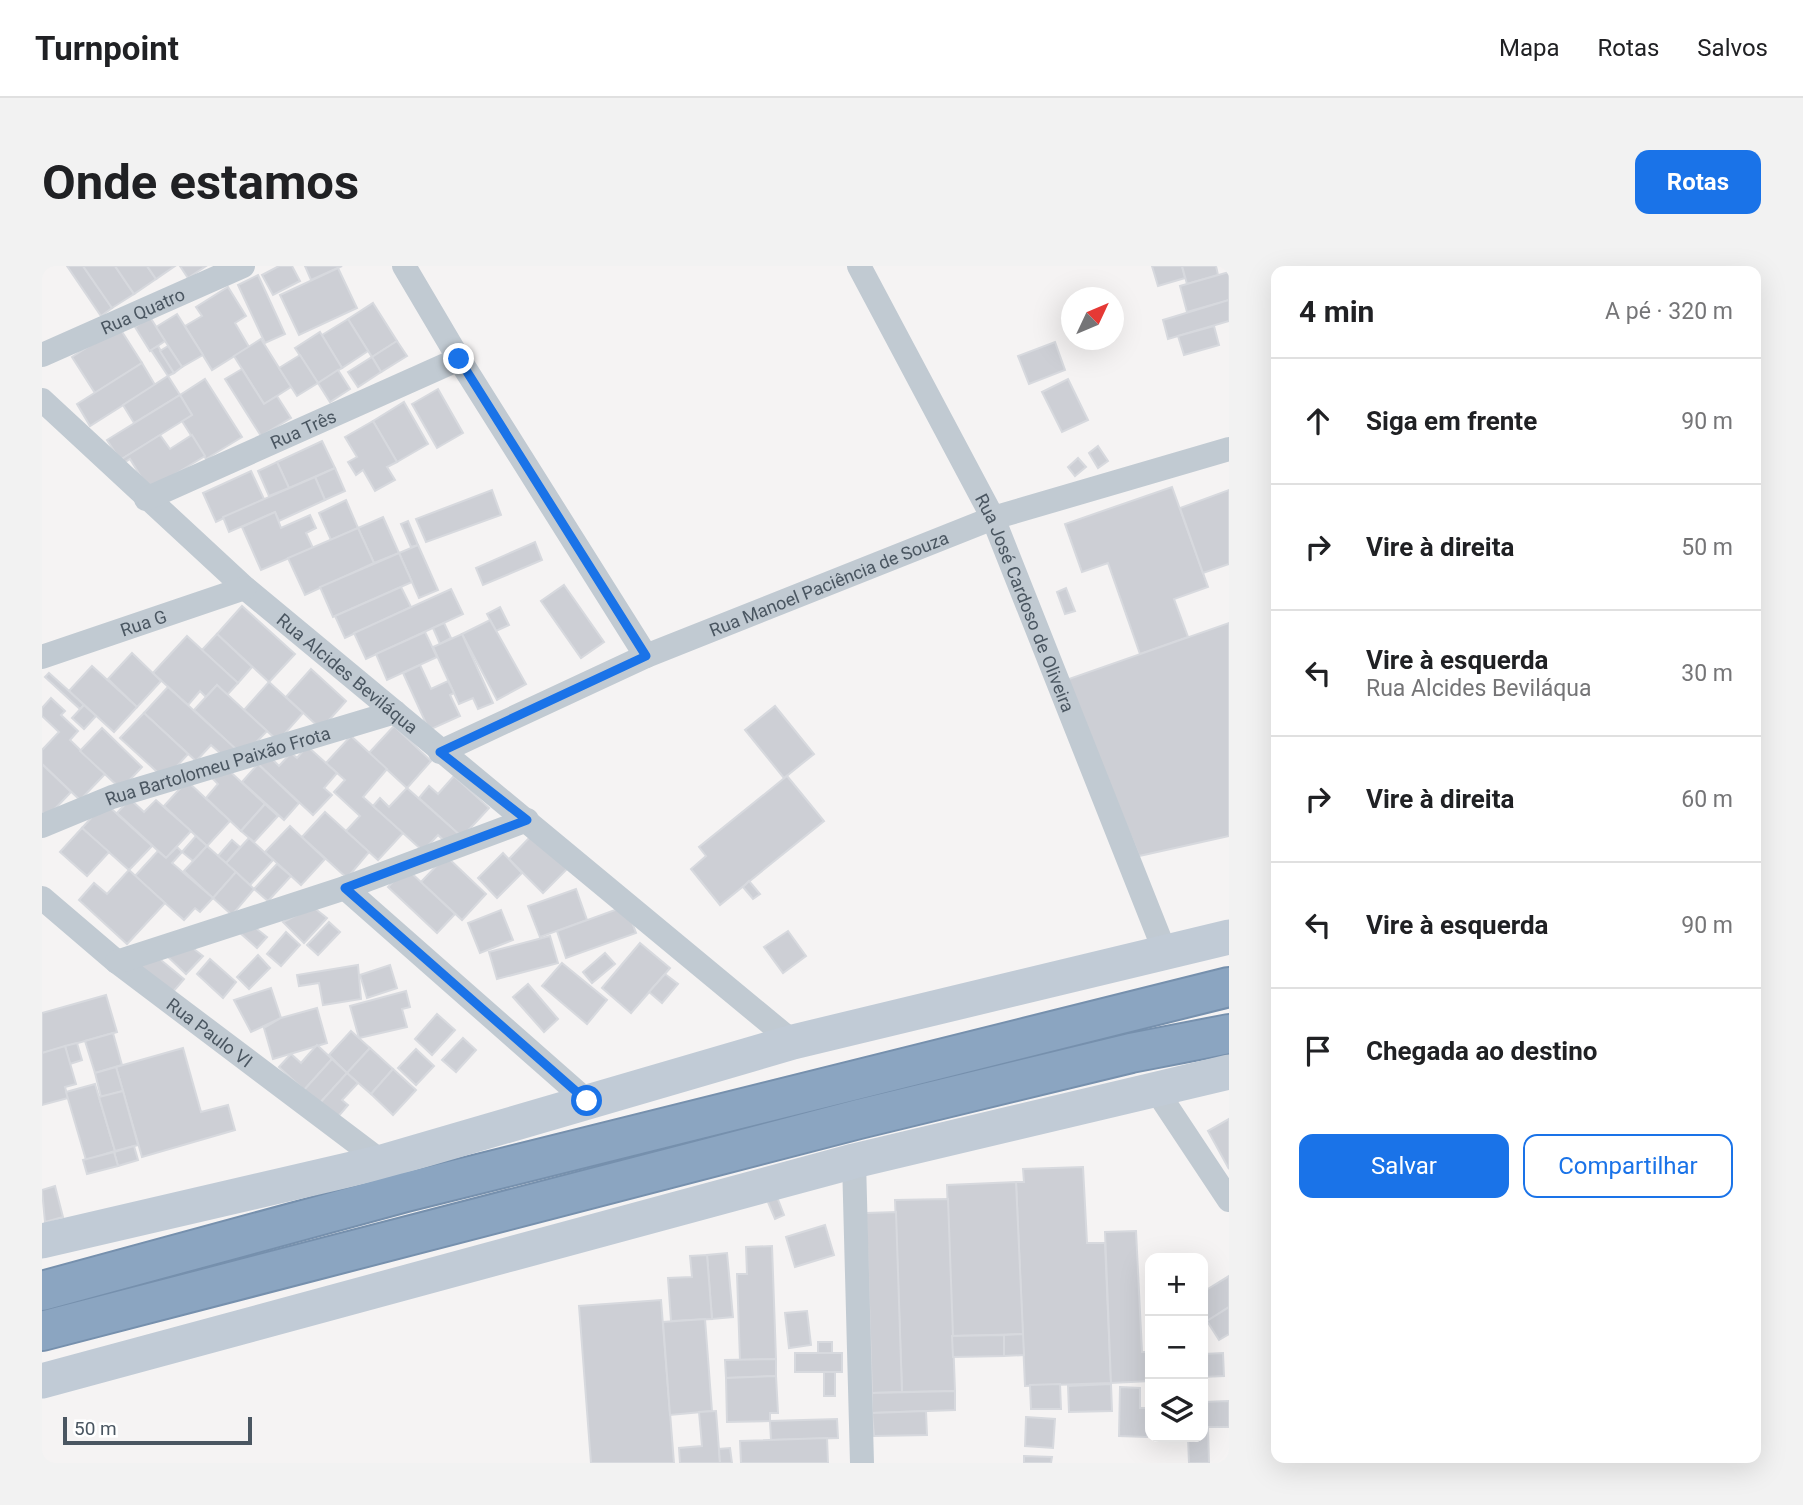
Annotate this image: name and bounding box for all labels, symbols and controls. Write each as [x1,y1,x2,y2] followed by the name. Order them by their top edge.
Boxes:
[35,29,179,68] text: Turnpoint
[1499,34,1560,62] text: Mapa
[1598,34,1659,62] text: Rotas
[1697,34,1768,62] text: Salvos
[1635,150,1761,214] button: Rotas
[42,154,359,211] text: Onde estamos
[97,283,188,338] street label: Rua Quatro
[1061,287,1124,350] north arrow
[1299,294,1374,329] text: 4 min
[1605,298,1733,325] text: A pé · 320 m
[443,343,474,374] route end
[1299,402,1337,440] icon: ahead
[267,405,339,453] street label: Rua Três
[1366,406,1537,436] text: Siga em frente
[1681,408,1733,435] text: 90 m
[971,490,1079,715] street label: Rua José Cardoso de Oliveira
[706,526,951,640] street label: Rua Manoel Paciência de Souza
[1299,528,1337,566] icon: right
[1366,532,1514,562] text: Vire à direita
[1681,534,1733,561] text: 50 m
[117,605,169,640] street label: Rua G
[273,609,422,737] street label: Rua Alcides Beviláqua
[1366,645,1549,675] text: Vire à esquerda
[1299,654,1337,692] icon: left
[1681,660,1733,687] text: 30 m
[1366,675,1592,702] text: Rua Alcides Beviláqua
[102,722,333,809] street label: Rua Bartolomeu Paixão Frota
[1299,780,1337,818] icon: right
[1366,784,1514,814] text: Vire à direita
[1681,786,1733,813] text: 60 m
[1299,906,1337,944] icon: left
[1366,910,1549,940] text: Vire à esquerda
[1681,912,1733,939] text: 90 m
[163,993,257,1071] street label: Rua Paulo VI
[1299,1032,1337,1070] icon: arrive
[1366,1036,1597,1066] text: Chegada ao destino
[571,1085,602,1116] route start
[1299,1134,1509,1198] button: Salvar
[1523,1134,1733,1198] button: Compartilhar
[1145,1253,1208,1442] map controls
[1145,1253,1208,1316] button: +
[1145,1316,1208,1379] button: −
[1145,1379,1208,1442] button: layers
[63,1414,252,1446] scale bar
[74,1417,117,1440] text: 50 m

